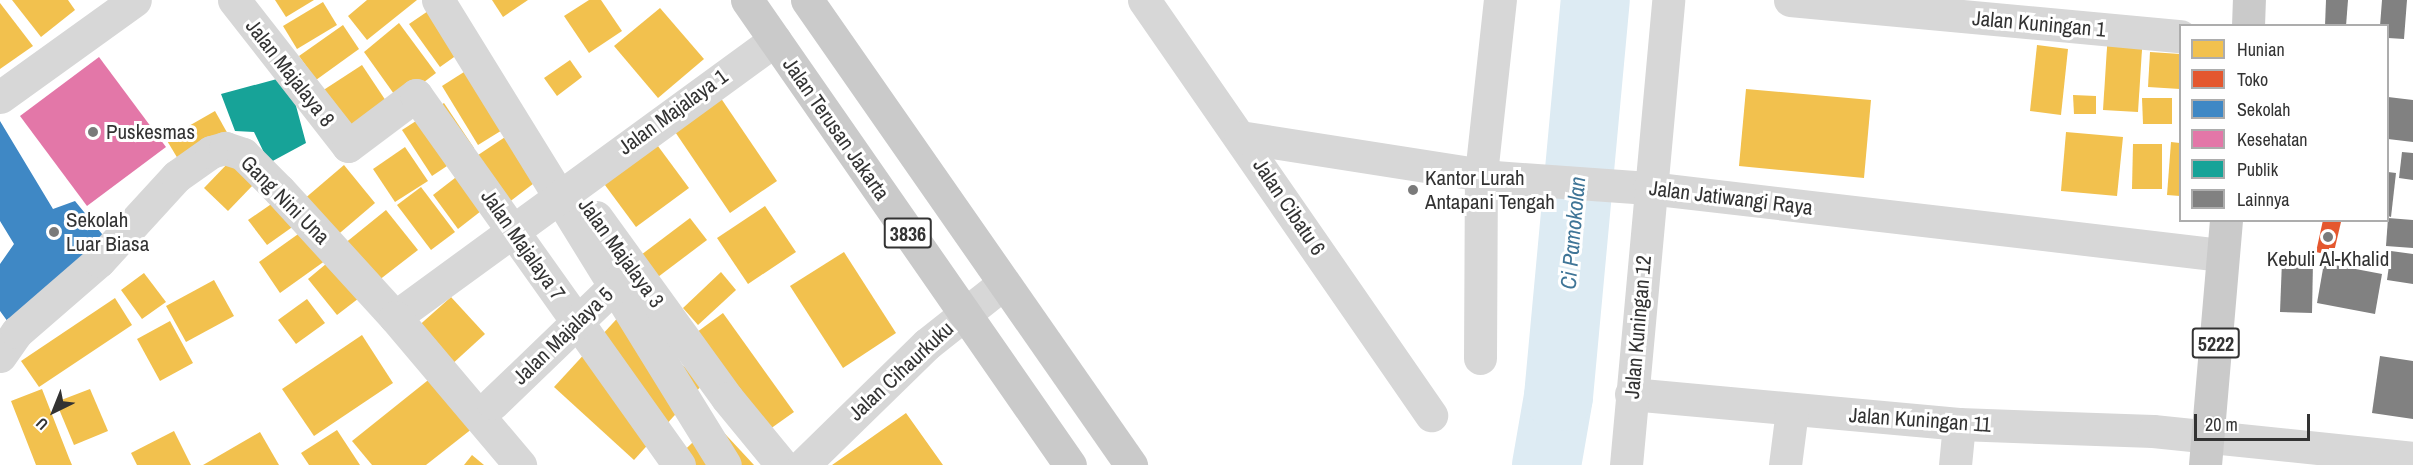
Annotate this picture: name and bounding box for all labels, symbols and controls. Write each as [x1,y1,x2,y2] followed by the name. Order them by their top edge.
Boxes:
[1971,6,2107,42] street label: Jalan Kuningan 1
[240,14,340,132] street label: Jalan Majalaya 8
[2179,24,2389,222] legend
[2237,37,2285,62] text: Hunian
[777,53,895,205] street label: Jalan Terusan Jakarta
[613,64,733,160] street label: Jalan Majalaya 1
[2237,67,2268,92] text: Toko
[2237,97,2290,122] text: Sekolah
[106,119,195,145] place label: Puskesmas
[84,123,102,141] marker: Puskesmas
[2237,127,2308,152] text: Kesehatan
[235,150,335,250] street label: Gang Nini Una
[1248,154,1330,260] street label: Jalan Cibatu 6
[2237,157,2278,182] text: Publik
[1425,165,1555,215] place label: Kantor Lurah Antapani Tengah
[1555,175,1591,291] water label: Ci Pamokolan
[1648,175,1814,221] street label: Jalan Jatiwangi Raya
[1406,183,1420,197] marker: Kantor Lurah Antapani Tengah
[476,185,570,305] street label: Jalan Majalaya 7
[2237,187,2290,212] text: Lainnya
[573,193,669,313] street label: Jalan Majalaya 3
[66,207,149,257] place label: Sekolah Luar Biasa
[882,216,934,250] road number: 3836
[47,225,61,239] marker: Sekolah Luar Biasa
[2321,230,2335,244] marker: Kebuli Al-Khalid
[2266,246,2390,272] place label: Kebuli Al-Khalid
[1619,254,1657,400] street label: Jalan Kuningan 12
[508,282,618,390] street label: Jalan Majalaya 5
[843,316,959,426] street label: Jalan Cihaurkuku
[2190,326,2242,360] road number: 5222
[24,381,84,441] north arrow
[1848,402,1992,438] street label: Jalan Kuningan 11
[2197,402,2312,440] scale bar
[2205,412,2238,437] text: 20 m
[31,413,53,435] text: U

